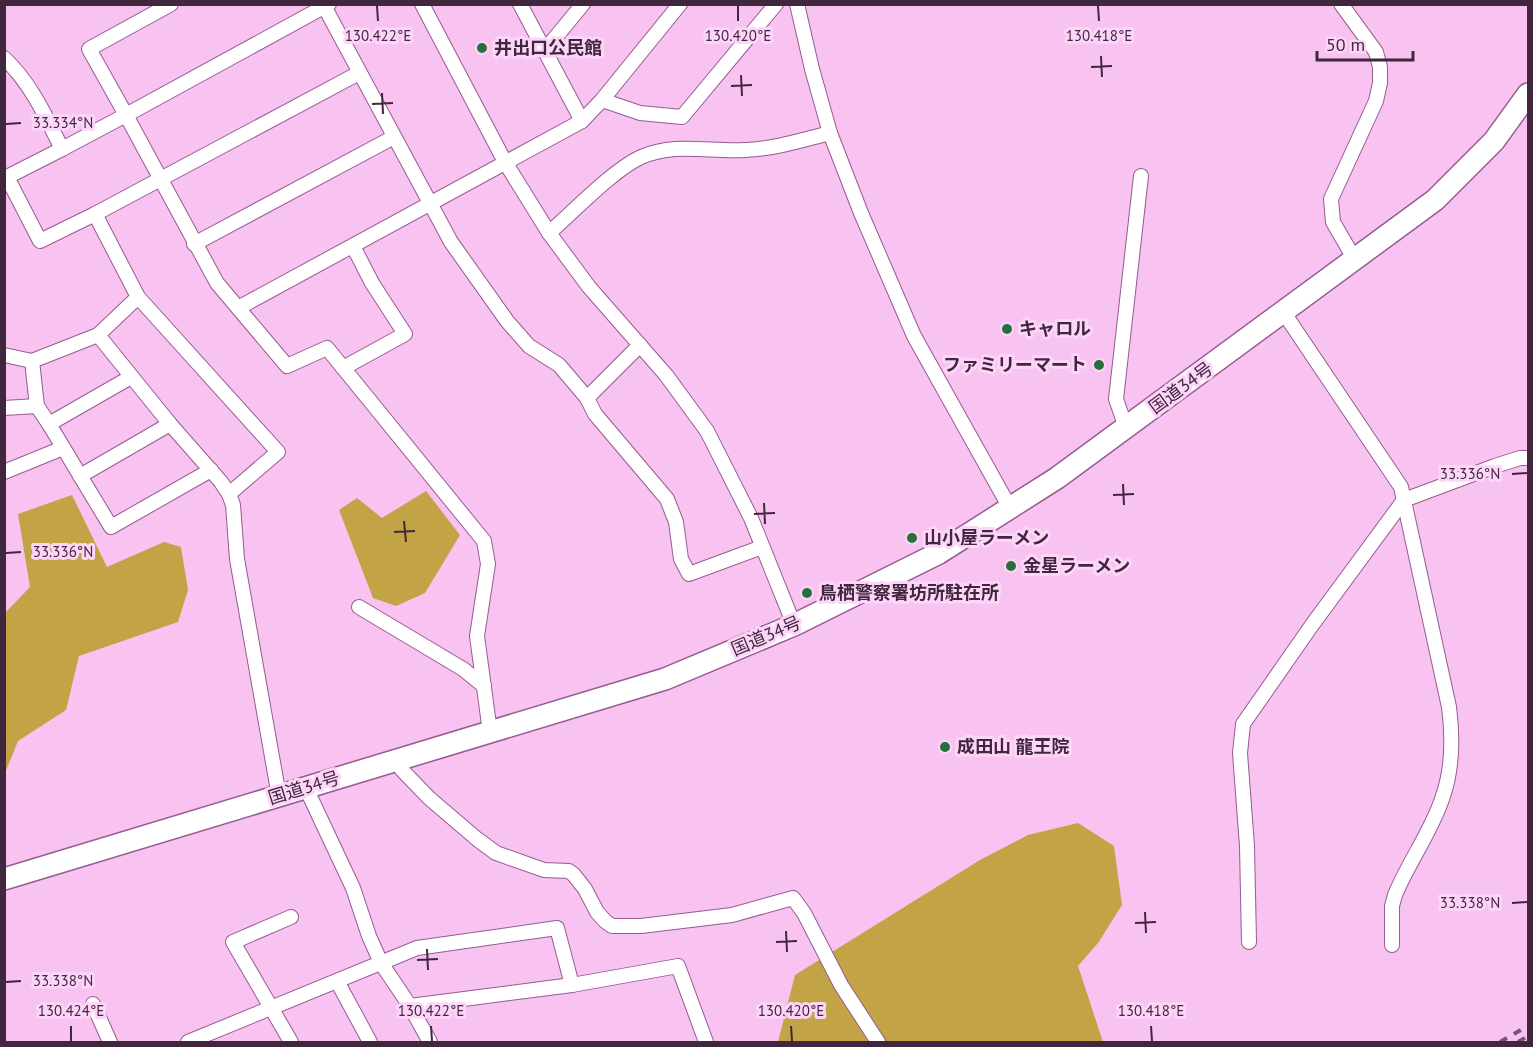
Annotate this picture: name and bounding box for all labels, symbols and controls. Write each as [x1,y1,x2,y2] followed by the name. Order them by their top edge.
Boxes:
[1317,24,1413,62] scale bar
[345,26,411,45] text: 130.422°E
[705,26,771,45] text: 130.420°E
[1066,26,1132,45] text: 130.418°E
[1326,33,1365,56] text: 50 m
[494,36,602,59] place label: 井出口公民館
[475,41,489,55] marker: 井出口公民館
[33,113,93,132] text: 33.334°N
[1019,317,1091,340] place label: キャロル
[1000,322,1014,336] marker: キャロル
[943,353,1087,376] place label: ファミリーマート
[1144,357,1217,419] street label: 国道34号
[1092,358,1106,372] marker: ファミリーマート
[1440,464,1500,483] text: 33.336°N
[924,526,1049,549] place label: 山小屋ラーメン
[905,531,919,545] marker: 山小屋ラーメン
[33,542,93,561] text: 33.336°N
[1023,554,1130,577] place label: 金星ラーメン
[1004,559,1018,573] marker: 金星ラーメン
[819,581,999,604] place label: 鳥栖警察署坊所駐在所
[800,586,814,600] marker: 鳥栖警察署坊所駐在所
[727,611,804,661] street label: 国道34号
[957,735,1070,758] place label: 成田山 龍王院
[938,740,952,754] marker: 成田山 龍王院
[265,766,342,809] street label: 国道34号
[1440,893,1500,912] text: 33.338°N
[33,971,93,990] text: 33.338°N
[38,1001,104,1020] text: 130.424°E
[398,1001,464,1020] text: 130.422°E
[758,1001,824,1020] text: 130.420°E
[1118,1001,1184,1020] text: 130.418°E

